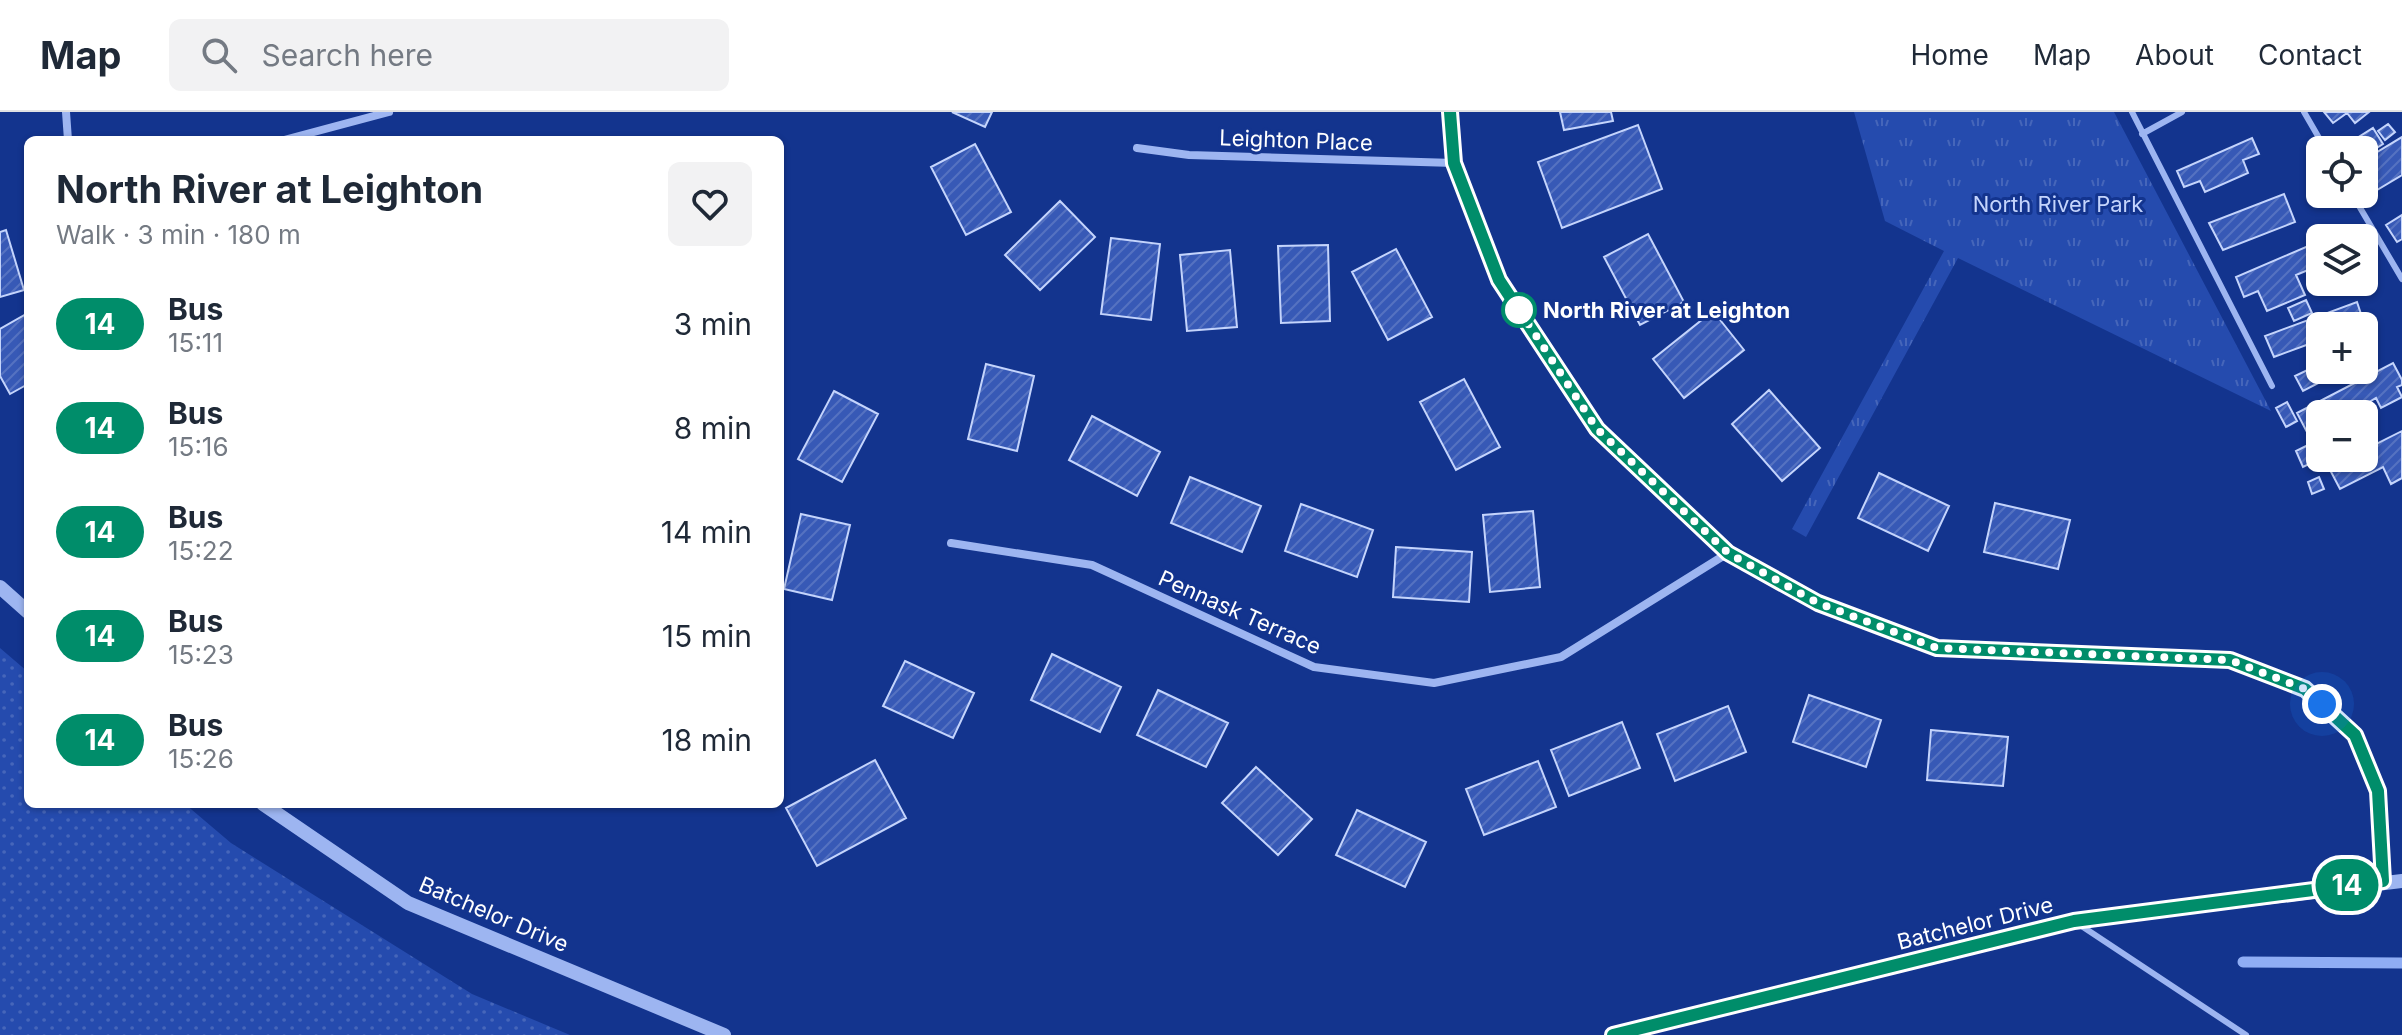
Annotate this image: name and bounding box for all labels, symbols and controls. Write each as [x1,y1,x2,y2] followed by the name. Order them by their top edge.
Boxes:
[169,19,729,91] search box
[40,32,121,78] text: Map
[197,33,241,77] icon: search
[261,37,433,73] text: Search here
[1910,38,1989,72] text: Home
[2033,38,2091,72] text: Map
[2135,38,2214,72] text: About
[2258,38,2362,72] text: Contact
[1219,124,1373,156] street label: Leighton Place
[2306,136,2378,472] map controls
[2306,136,2378,208] button: locate
[668,162,752,246] button: heart
[56,166,483,212] text: North River at Leighton
[1973,191,2143,217] park label: North River Park
[56,219,301,250] text: Walk · 3 min · 180 m
[2306,224,2378,296] button: layers
[168,291,223,327] text: Bus
[1502,293,1536,327] marker: North River at Leighton
[1543,297,1790,323] place label: North River at Leighton
[674,306,752,342] text: 3 min
[84,307,116,341] text: 14
[2306,312,2378,384] button: +
[168,327,223,358] text: 15:11
[168,395,223,431] text: Bus
[2306,400,2378,472] button: −
[674,410,752,446] text: 8 min
[84,411,116,445] text: 14
[168,431,229,462] text: 15:16
[168,499,223,535] text: Bus
[661,514,752,550] text: 14 min
[84,515,116,549] text: 14
[168,535,234,566] text: 15:22
[1155,565,1325,659] street label: Pennask Terrace
[168,603,223,639] text: Bus
[662,618,752,654] text: 15 min
[84,619,116,653] text: 14
[168,639,234,670] text: 15:23
[2302,684,2342,724] your location
[168,707,223,743] text: Bus
[662,722,752,758] text: 18 min
[84,723,116,757] text: 14
[168,743,234,774] text: 15:26
[2311,859,2383,911] line badge: 14
[2331,868,2363,902] text: 14
[415,871,573,957] street label: Batchelor Drive
[1894,891,2056,955] street label: Batchelor Drive

